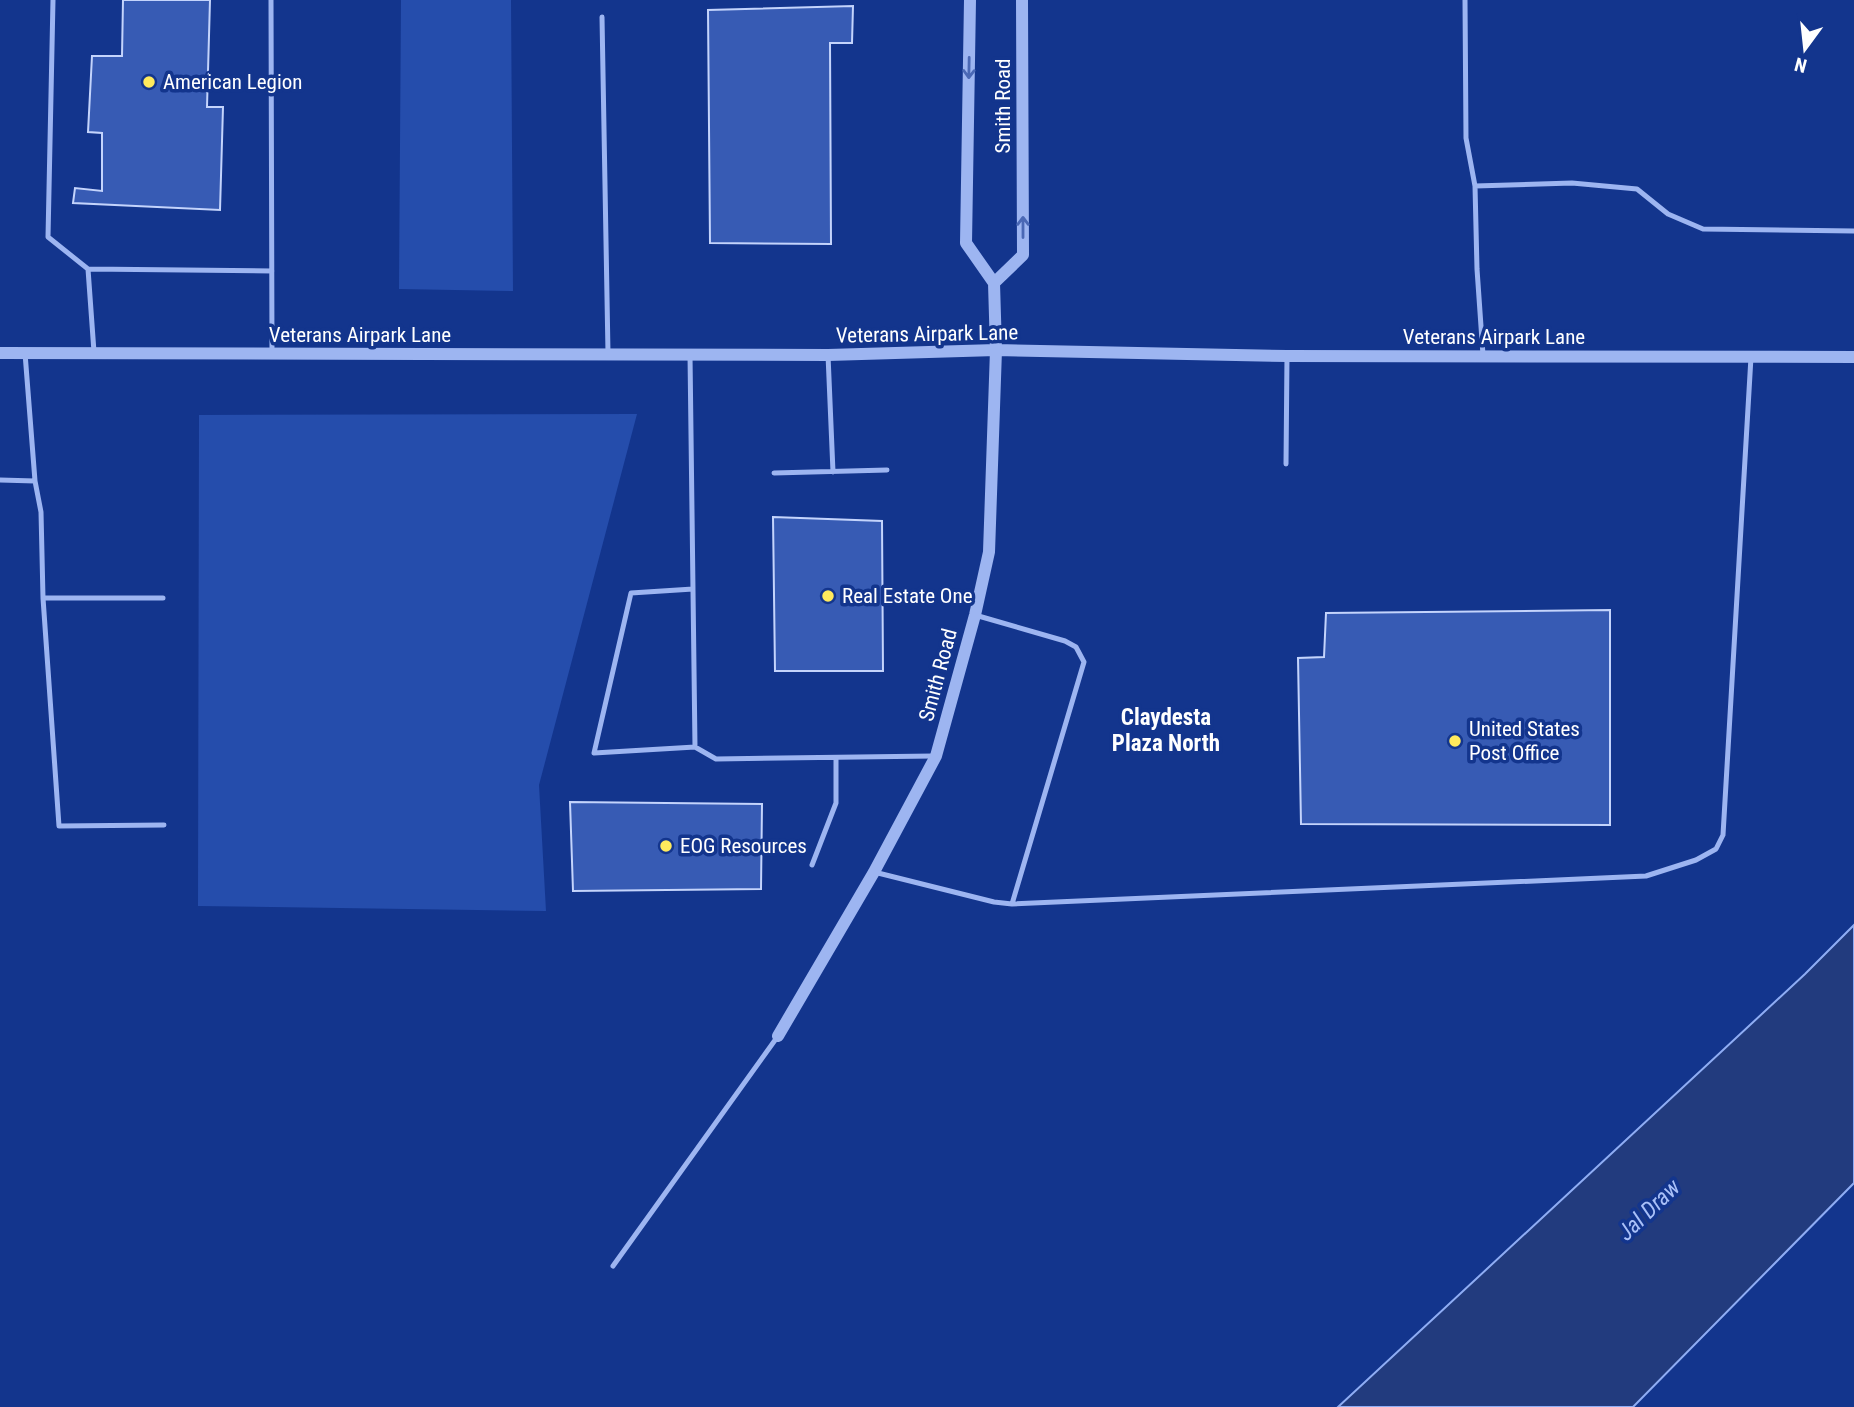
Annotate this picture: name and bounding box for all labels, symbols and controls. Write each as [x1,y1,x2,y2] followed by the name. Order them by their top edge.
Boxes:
[1770,14,1840,84] north arrow
[1792,52,1809,78] text: N
[962,56,976,79] one-way arrow
[991,59,1015,153] street label: Smith Road
[163,70,302,94] place label: American Legion
[141,74,157,90] marker: American Legion
[1016,216,1030,239] one-way arrow
[836,320,1019,348] street label: Veterans Airpark Lane
[269,323,451,347] street label: Veterans Airpark Lane
[1403,325,1585,349] street label: Veterans Airpark Lane
[842,584,973,608] place label: Real Estate One
[820,588,836,604] marker: Real Estate One
[914,626,962,724] street label: Smith Road
[1112,704,1220,757] district label: Claydesta Plaza North
[1469,717,1580,765] place label: United States Post Office
[1447,733,1463,749] marker: United States Post Office
[680,834,807,858] place label: EOG Resources
[658,838,674,854] marker: EOG Resources
[1612,1174,1686,1246] water label: Jal Draw

